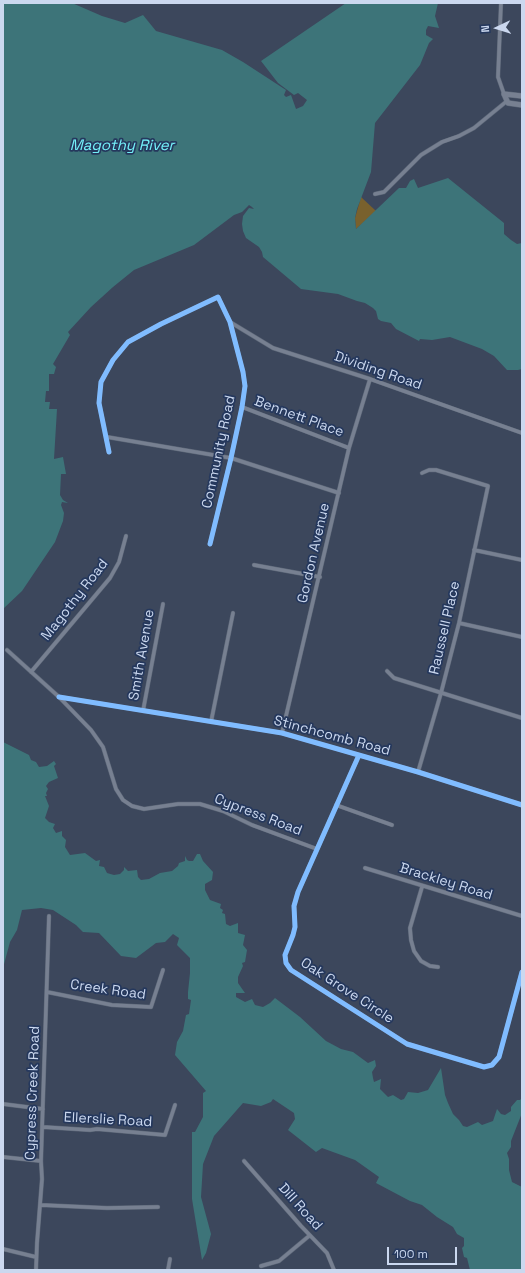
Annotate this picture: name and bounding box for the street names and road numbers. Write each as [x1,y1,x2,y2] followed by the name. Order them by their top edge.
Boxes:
[332,348,424,394] street label: Dividing Road
[252,393,346,441] street label: Bennett Place
[199,394,239,510] street label: Community Road
[294,501,334,605] street label: Gordon Avenue
[38,556,112,644] street label: Magothy Road
[426,580,464,676] street label: Raussell Place
[126,608,158,702] street label: Smith Avenue
[272,712,392,760] street label: Stinchcomb Road
[212,791,304,839] street label: Cypress Road
[397,860,495,904] street label: Brackley Road
[297,955,397,1027] street label: Oak Grove Circle
[69,976,147,1004] street label: Creek Road
[22,1026,44,1160] street label: Cypress Creek Road
[63,1109,153,1131] street label: Ellerslie Road
[275,1180,325,1234] street label: Dill Road

